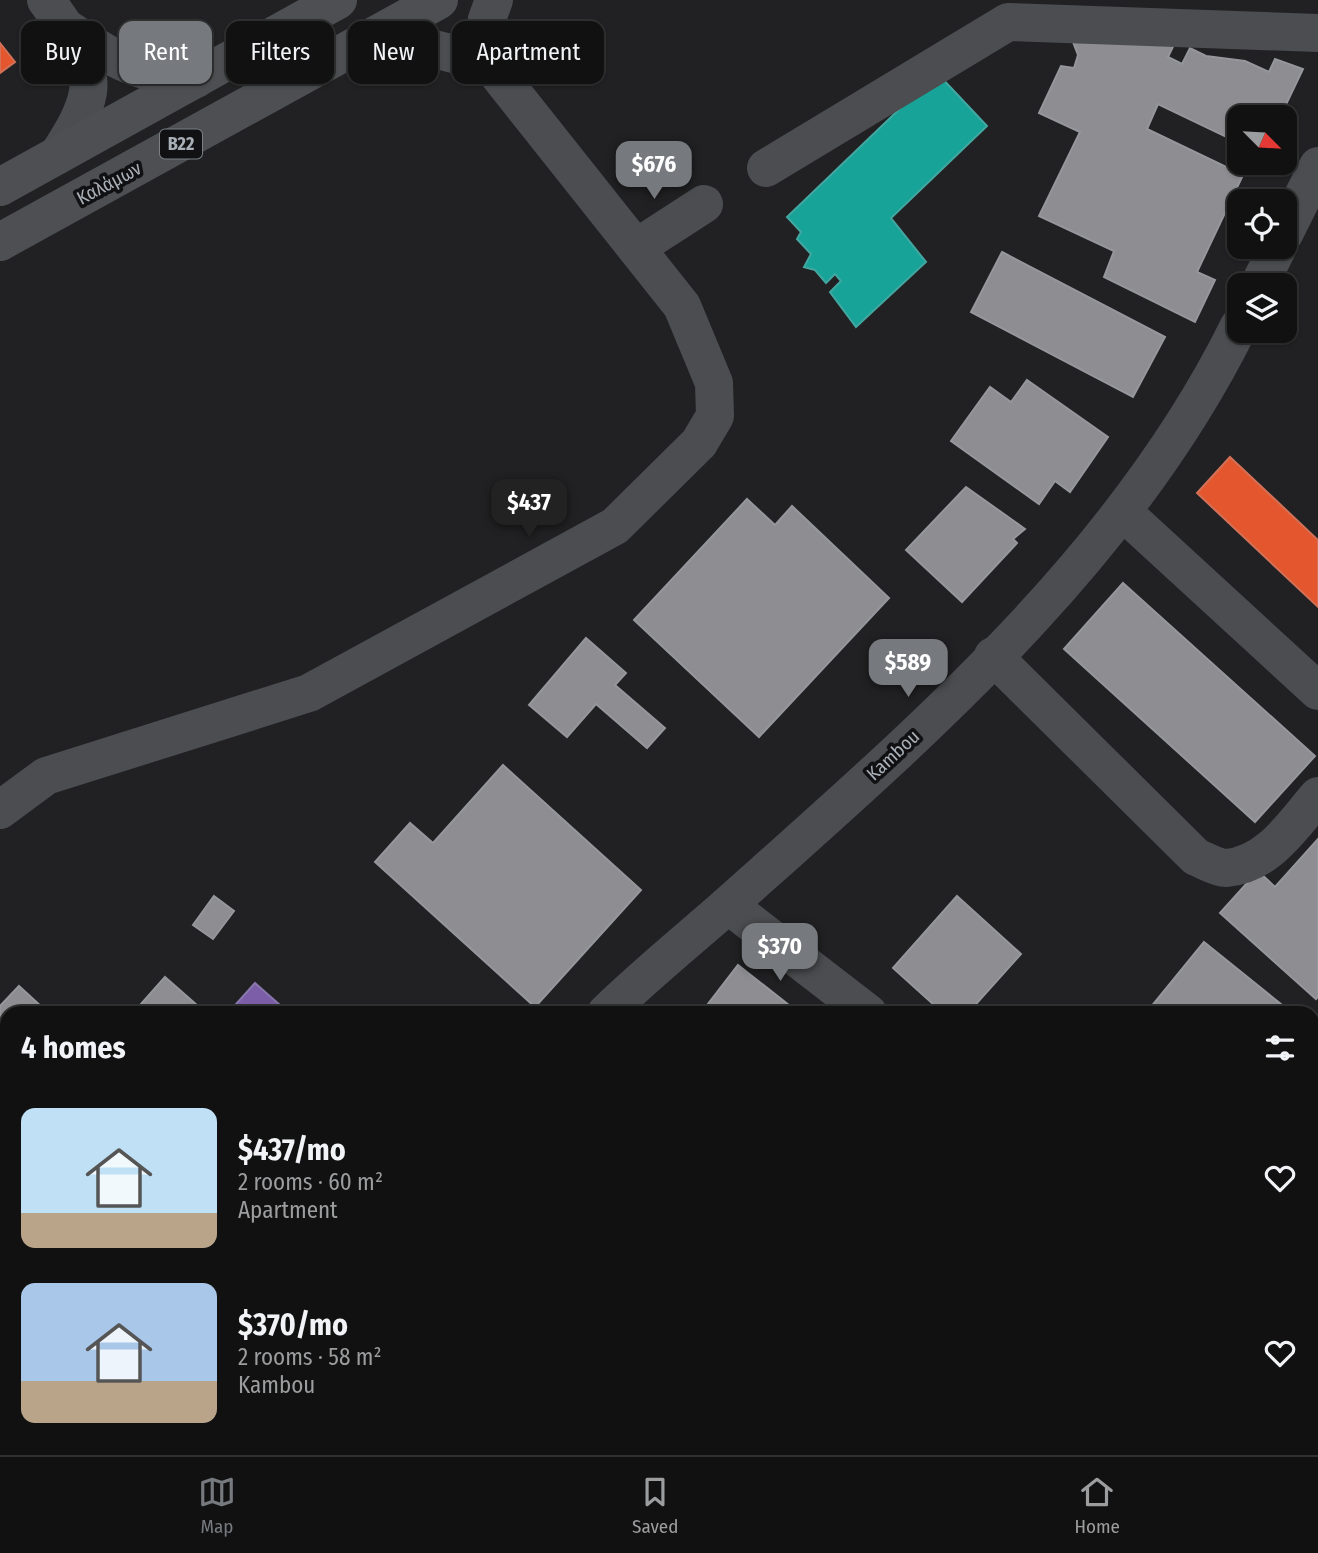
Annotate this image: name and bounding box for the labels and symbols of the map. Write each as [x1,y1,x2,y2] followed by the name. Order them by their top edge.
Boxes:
[1227,105,1297,175] north arrow
[160,130,202,159] road number: B22
[613,142,695,201] pin: $676
[73,156,146,210] street label: Καλάμων
[488,480,570,539] pin: $437
[867,640,949,699] pin: $589
[862,725,924,785] street label: Kambou
[739,923,821,983] pin: $370

